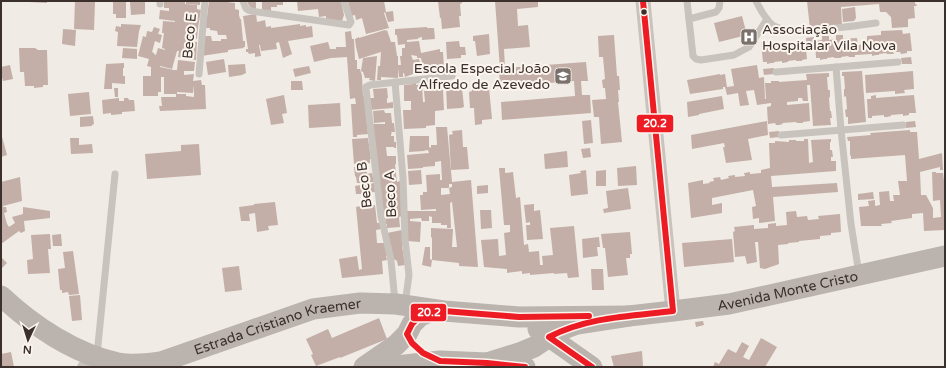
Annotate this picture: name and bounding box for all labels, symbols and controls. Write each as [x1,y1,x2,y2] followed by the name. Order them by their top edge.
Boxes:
[639,7,649,17] unlabelled marker
[179,12,200,60] street label: Beco E
[762,21,896,54] place label: Associação Hospitalar Vila Nova
[739,27,759,47] hospital icon: Associação Hospitalar Vila Nova
[414,60,550,93] place label: Escola Especial João Alfredo de Azevedo
[553,66,573,86] school or university icon: Escola Especial João Alfredo de Azevedo
[636,114,674,133] line badge: 20.2
[643,117,667,130] text: 20.2
[353,161,376,209] street label: Beco B
[381,170,400,218] street label: Beco A
[716,268,860,314] street label: Avenida Monte Cristo
[192,295,363,359] street label: Estrada Cristiano Kraemer
[410,303,447,322] line badge: 20.2
[417,306,441,319] text: 20.2
[8,320,48,360] north arrow
[22,343,32,356] text: N

